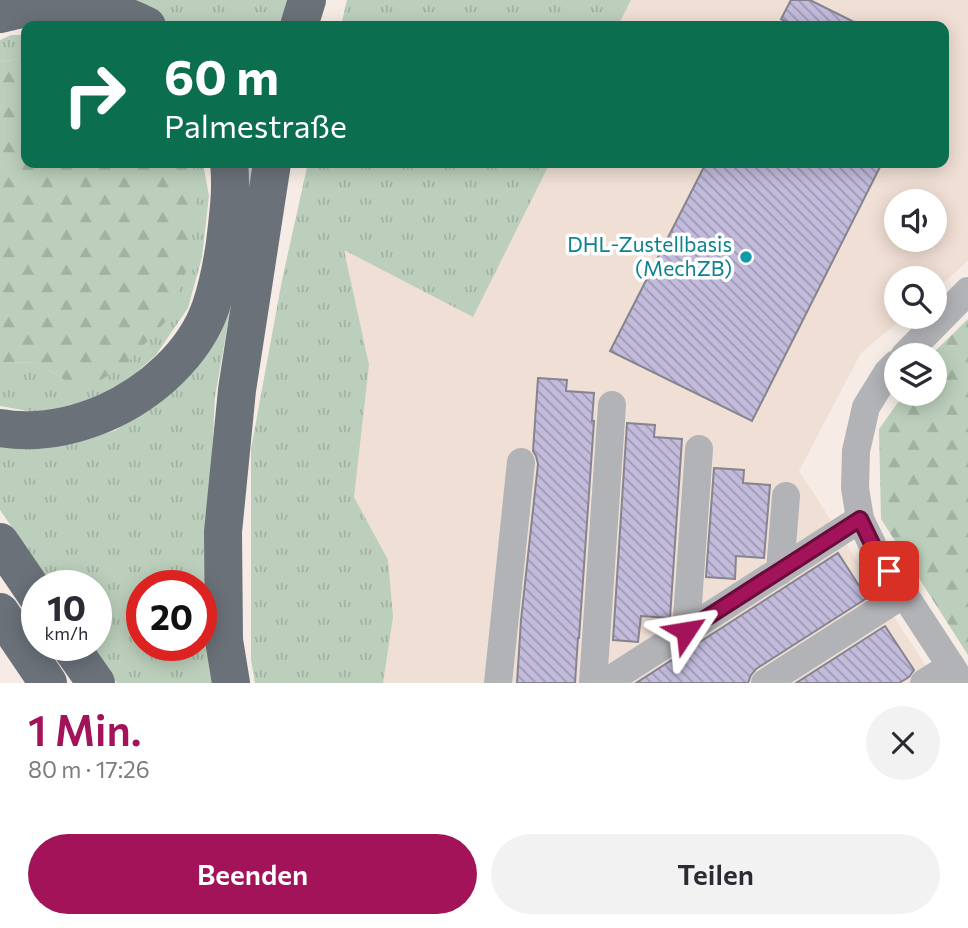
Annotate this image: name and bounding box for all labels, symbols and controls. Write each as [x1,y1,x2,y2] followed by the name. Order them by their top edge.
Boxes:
[164,45,279,105] text: 60 m
[49,49,140,140] icon: right
[164,105,347,145] text: Palmestraße
[884,189,947,406] map controls
[884,189,947,252] button: sound
[567,231,732,280] place label: DHL-Zustellbasis (MechZB)
[738,249,754,265] marker: DHL-Zustellbasis (MechZB)
[884,266,947,329] button: search
[884,343,947,406] button: layers
[859,541,919,601] pin
[870,552,908,590] icon: arrive
[126,570,217,661] speed limit sign: 20
[47,585,86,628] text: 10
[649,594,723,668] position arrow
[45,622,88,644] text: km/h
[28,703,141,755] text: 1 Min.
[866,706,940,780] button: close
[28,755,150,783] text: 80 m · 17:26
[28,834,477,914] button: Beenden
[491,834,940,914] button: Teilen

